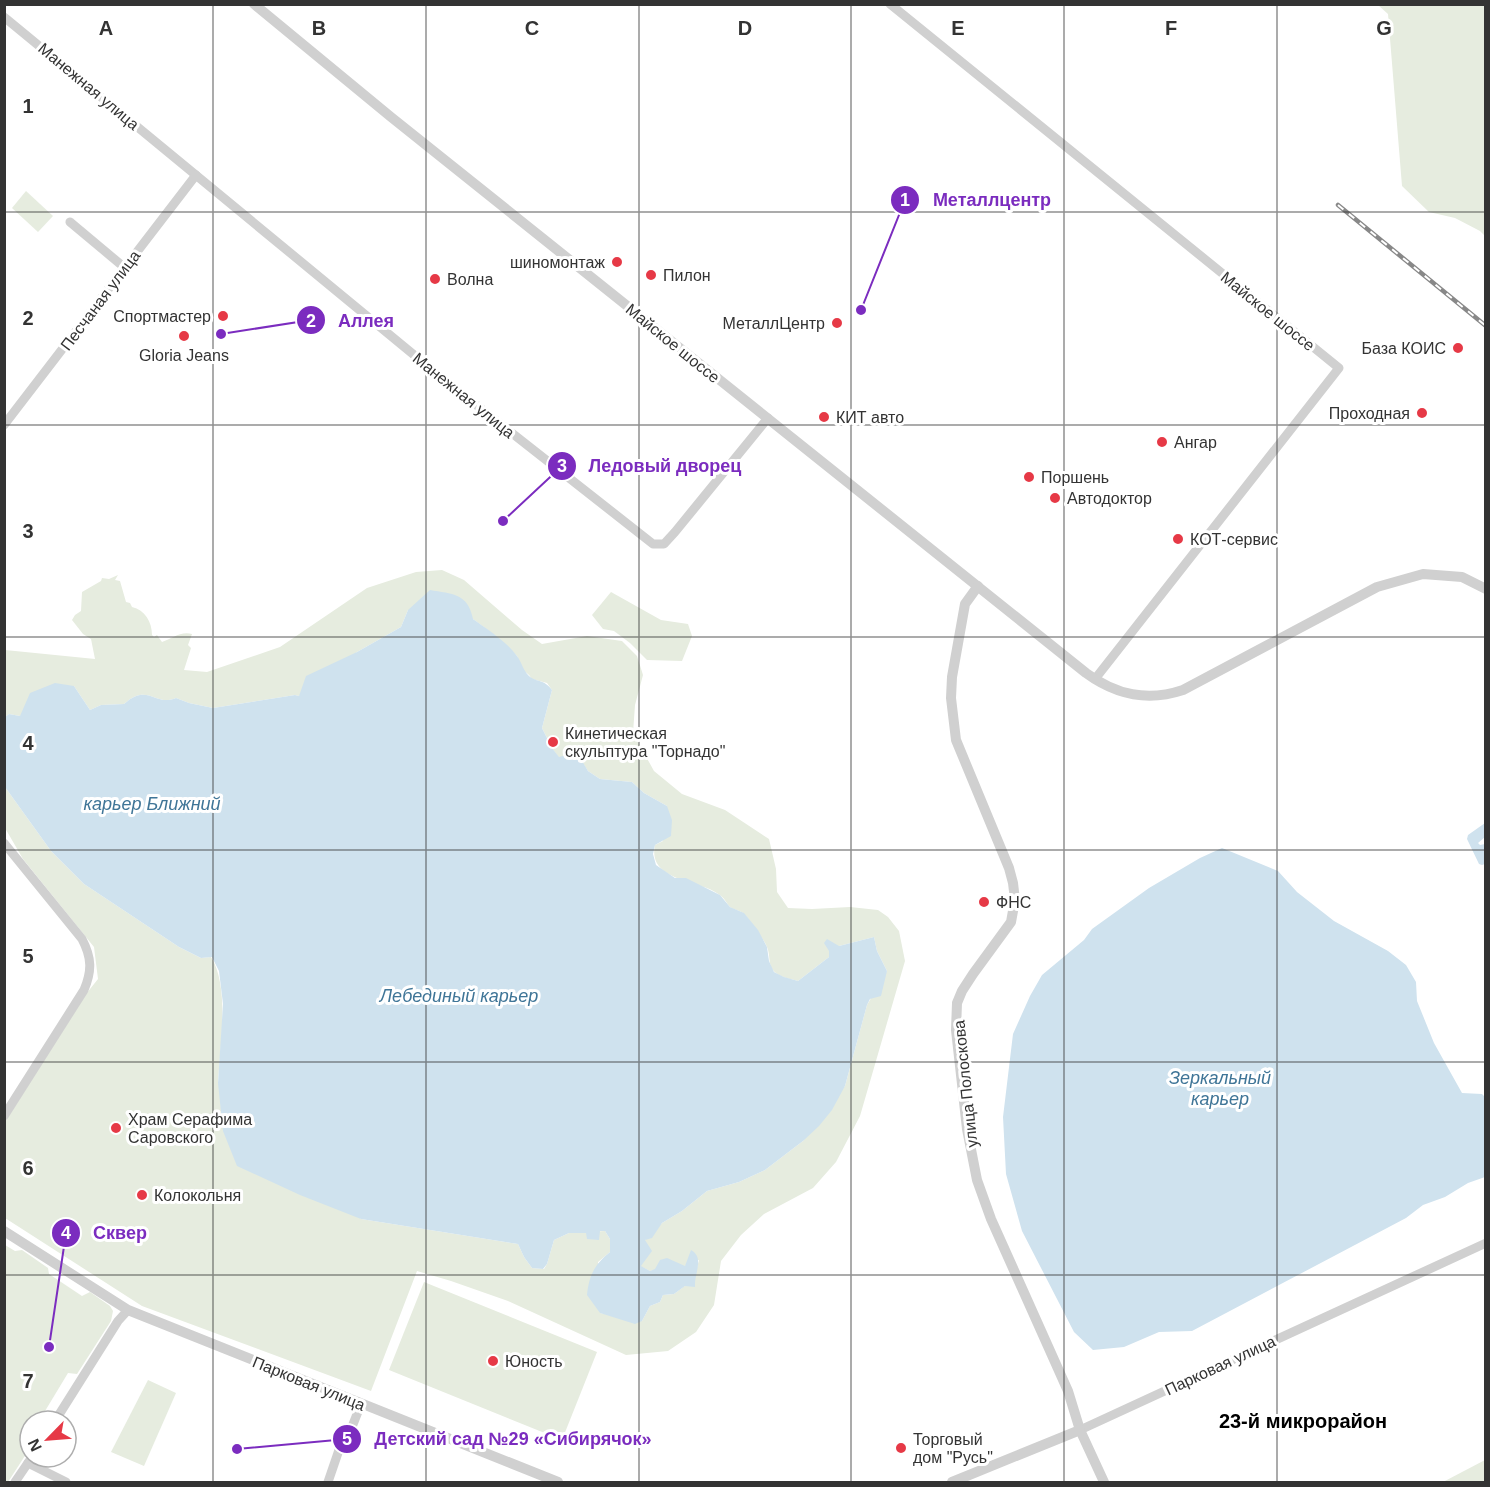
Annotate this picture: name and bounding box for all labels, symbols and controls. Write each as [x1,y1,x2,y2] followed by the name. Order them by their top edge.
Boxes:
[99,17,113,39] text: A
[312,17,326,39] text: B
[525,17,539,39] text: C
[738,17,752,39] text: D
[951,17,965,39] text: E
[1165,17,1177,39] text: F
[1376,17,1392,39] text: G
[35,40,142,133] street label: Манежная улица
[22,95,34,117] text: 1
[890,182,1063,218] callout: Металлцентр
[900,190,910,210] text: 1
[933,190,1051,210] text: Металлцентр
[57,247,143,353] street label: Песчаная улица
[510,254,605,271] place label: шиномонтаж
[610,255,624,269] marker: шиномонтаж
[663,267,711,284] place label: Пилон
[644,268,658,282] marker: Пилон
[1217,268,1318,354] street label: Майское шоссе
[447,271,493,288] place label: Волна
[428,272,442,286] marker: Волна
[622,300,723,386] street label: Майское шоссе
[296,302,406,338] callout: Аллея
[22,307,34,329] text: 2
[113,308,211,325] place label: Спортмастер
[216,309,230,323] marker: Спортмастер
[306,311,316,331] text: 2
[338,311,394,331] text: Аллея
[723,315,825,332] place label: МеталлЦентр
[830,316,844,330] marker: МеталлЦентр
[177,329,191,343] marker: Gloria Jeans
[1361,340,1446,357] place label: База КОИС
[1451,341,1465,355] marker: База КОИС
[139,347,229,364] place label: Gloria Jeans
[410,349,518,442] street label: Манежная улица
[1329,405,1410,422] place label: Проходная
[1415,406,1429,420] marker: Проходная
[836,409,904,426] place label: КИТ авто
[817,410,831,424] marker: КИТ авто
[1174,434,1217,451] place label: Ангар
[1155,435,1169,449] marker: Ангар
[547,448,754,484] callout: Ледовый дворец
[557,456,567,476] text: 3
[589,456,741,476] text: Ледовый дворец
[1041,469,1109,486] place label: Поршень
[1022,470,1036,484] marker: Поршень
[1067,490,1152,507] place label: Автодоктор
[1048,491,1062,505] marker: Автодоктор
[22,520,34,542] text: 3
[1190,531,1278,548] place label: КОТ-сервис
[1171,532,1185,546] marker: КОТ-сервис
[565,725,725,760] place label: Кинетическая скульптура "Торнадо"
[22,732,34,754] text: 4
[546,735,560,749] marker: Кинетическая скульптура "Торнадо"
[83,794,221,814] water label: карьер Ближний
[996,894,1031,911] place label: ФНС
[977,895,991,909] marker: ФНС
[22,945,34,967] text: 5
[379,986,538,1006] water label: Лебединый карьер
[950,1019,981,1149] street label: улица Полоскова
[1169,1068,1271,1109] water label: Зеркальный карьер
[128,1111,252,1146] place label: Храм Серафима Саровского
[109,1121,123,1135] marker: Храм Серафима Саровского
[22,1157,34,1179] text: 6
[154,1187,241,1204] place label: Колокольня
[135,1188,149,1202] marker: Колокольня
[51,1215,159,1251] callout: Сквер
[61,1223,71,1243] text: 4
[93,1223,147,1243] text: Сквер
[1162,1332,1278,1398] street label: Парковая улица
[250,1353,368,1414] street label: Парковая улица
[505,1353,563,1370] place label: Юность
[486,1354,500,1368] marker: Юность
[22,1370,34,1392] text: 7
[18,1409,78,1469] north arrow
[1219,1410,1387,1432] district label: 23-й микрорайон
[332,1421,663,1457] callout: Детский сад №29 «Сибирячок»
[342,1429,352,1449] text: 5
[374,1429,652,1449] text: Детский сад №29 «Сибирячок»
[913,1431,993,1466] place label: Торговый дом "Русь"
[25,1436,45,1454] text: N
[894,1441,908,1455] marker: Торговый дом "Русь"

